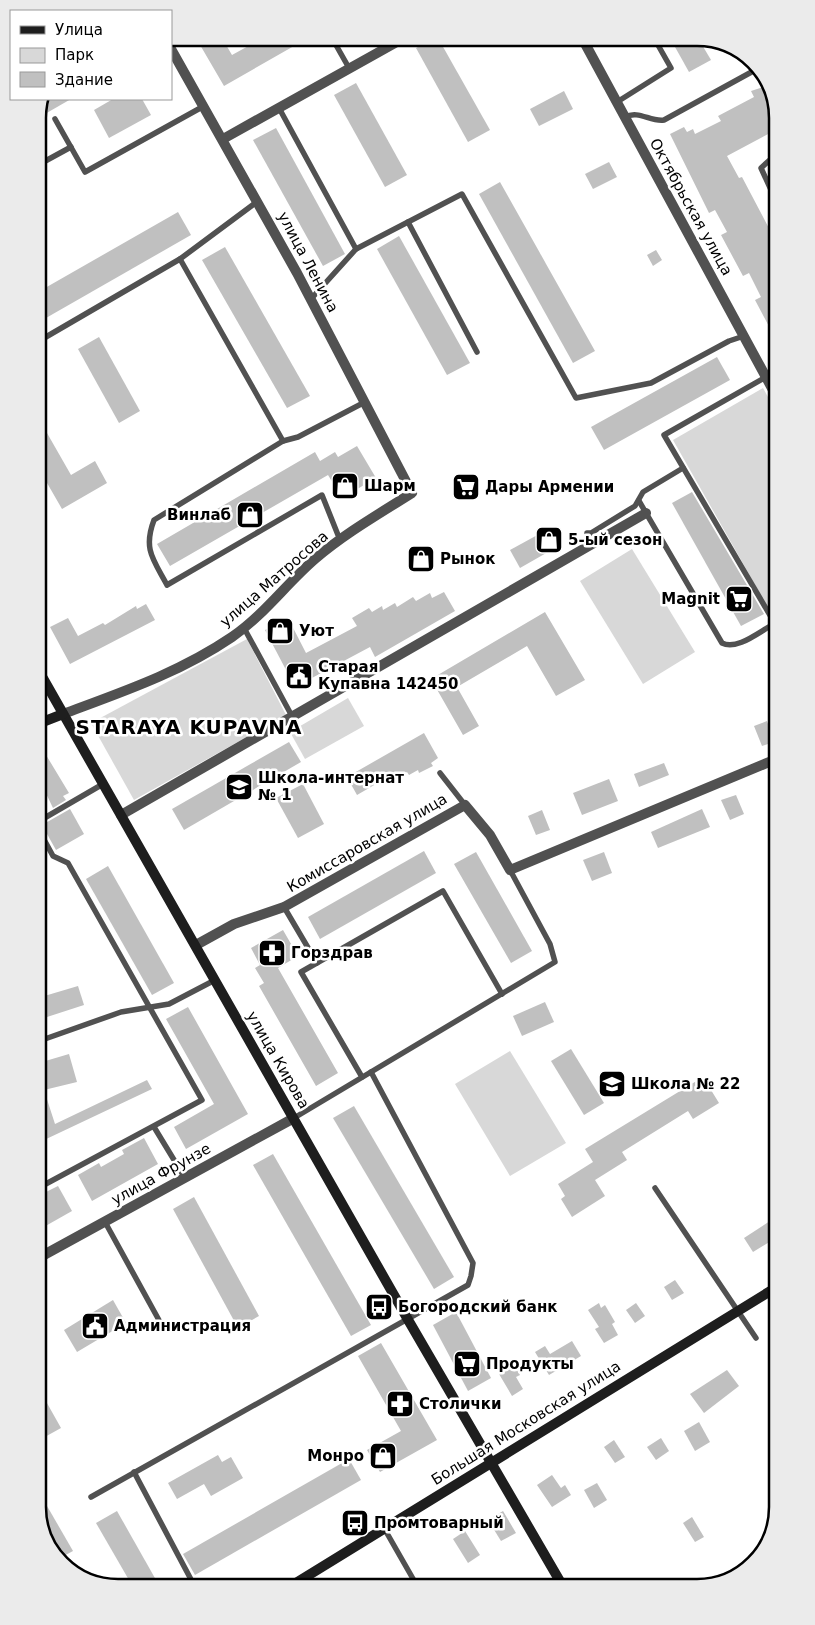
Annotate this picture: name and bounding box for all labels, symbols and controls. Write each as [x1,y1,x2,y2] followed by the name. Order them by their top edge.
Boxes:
[10,10,172,100] legend
[55,21,103,39] text: Улица
[55,46,94,64] text: Парк
[55,71,113,89] text: Здание
[646,135,736,279] street label: Октябрьская улица
[274,209,342,315] street label: улица Ленина
[330,471,360,501] shop icon: Шарм
[451,472,481,502] supermarket icon: Дары Армении
[364,477,416,495] place label: Шарм
[485,478,614,496] place label: Дары Армении
[235,500,265,530] shop icon: Винлаб
[167,506,231,524] place label: Винлаб
[534,525,564,555] shop icon: 5-ый сезон
[216,527,332,631] street label: улица Матросова
[568,531,662,549] place label: 5-ый сезон
[406,544,436,574] shop icon: Рынок
[440,550,495,568] place label: Рынок
[724,584,754,614] supermarket icon: Magnit
[661,590,720,608] place label: Magnit
[265,616,295,646] shop icon: Уют
[299,622,334,640] place label: Уют
[318,658,458,693] place label: Старая Купавна 142450
[284,661,314,691] public building icon: Старая Купавна 142450
[76,715,302,739] district label: STARAYA KUPAVNA
[258,769,404,804] place label: Школа-интернат № 1
[224,772,254,802] school or university icon: Школа-интернат № 1
[284,790,450,896] street label: Комиссаровская улица
[257,938,287,968] pharmacy icon: Горздрав
[291,944,373,962] place label: Горздрав
[243,1008,313,1112] street label: улица Кирова
[597,1069,627,1099] school or university icon: Школа № 22
[631,1075,741,1093] place label: Школа № 22
[108,1139,214,1209] street label: улица Фрунзе
[364,1292,394,1322] bus stop icon: Богородский банк
[398,1298,558,1316] place label: Богородский банк
[80,1311,110,1341] public building icon: Администрация
[114,1317,251,1335] place label: Администрация
[452,1349,482,1379] supermarket icon: Продукты
[486,1355,574,1373] place label: Продукты
[428,1357,624,1489] street label: Большая Московская улица
[385,1389,415,1419] pharmacy icon: Столички
[419,1395,502,1413] place label: Столички
[368,1441,398,1471] shop icon: Монро
[307,1447,364,1465] place label: Монро
[340,1508,370,1538] bus stop icon: Промтоварный
[374,1514,504,1532] place label: Промтоварный

